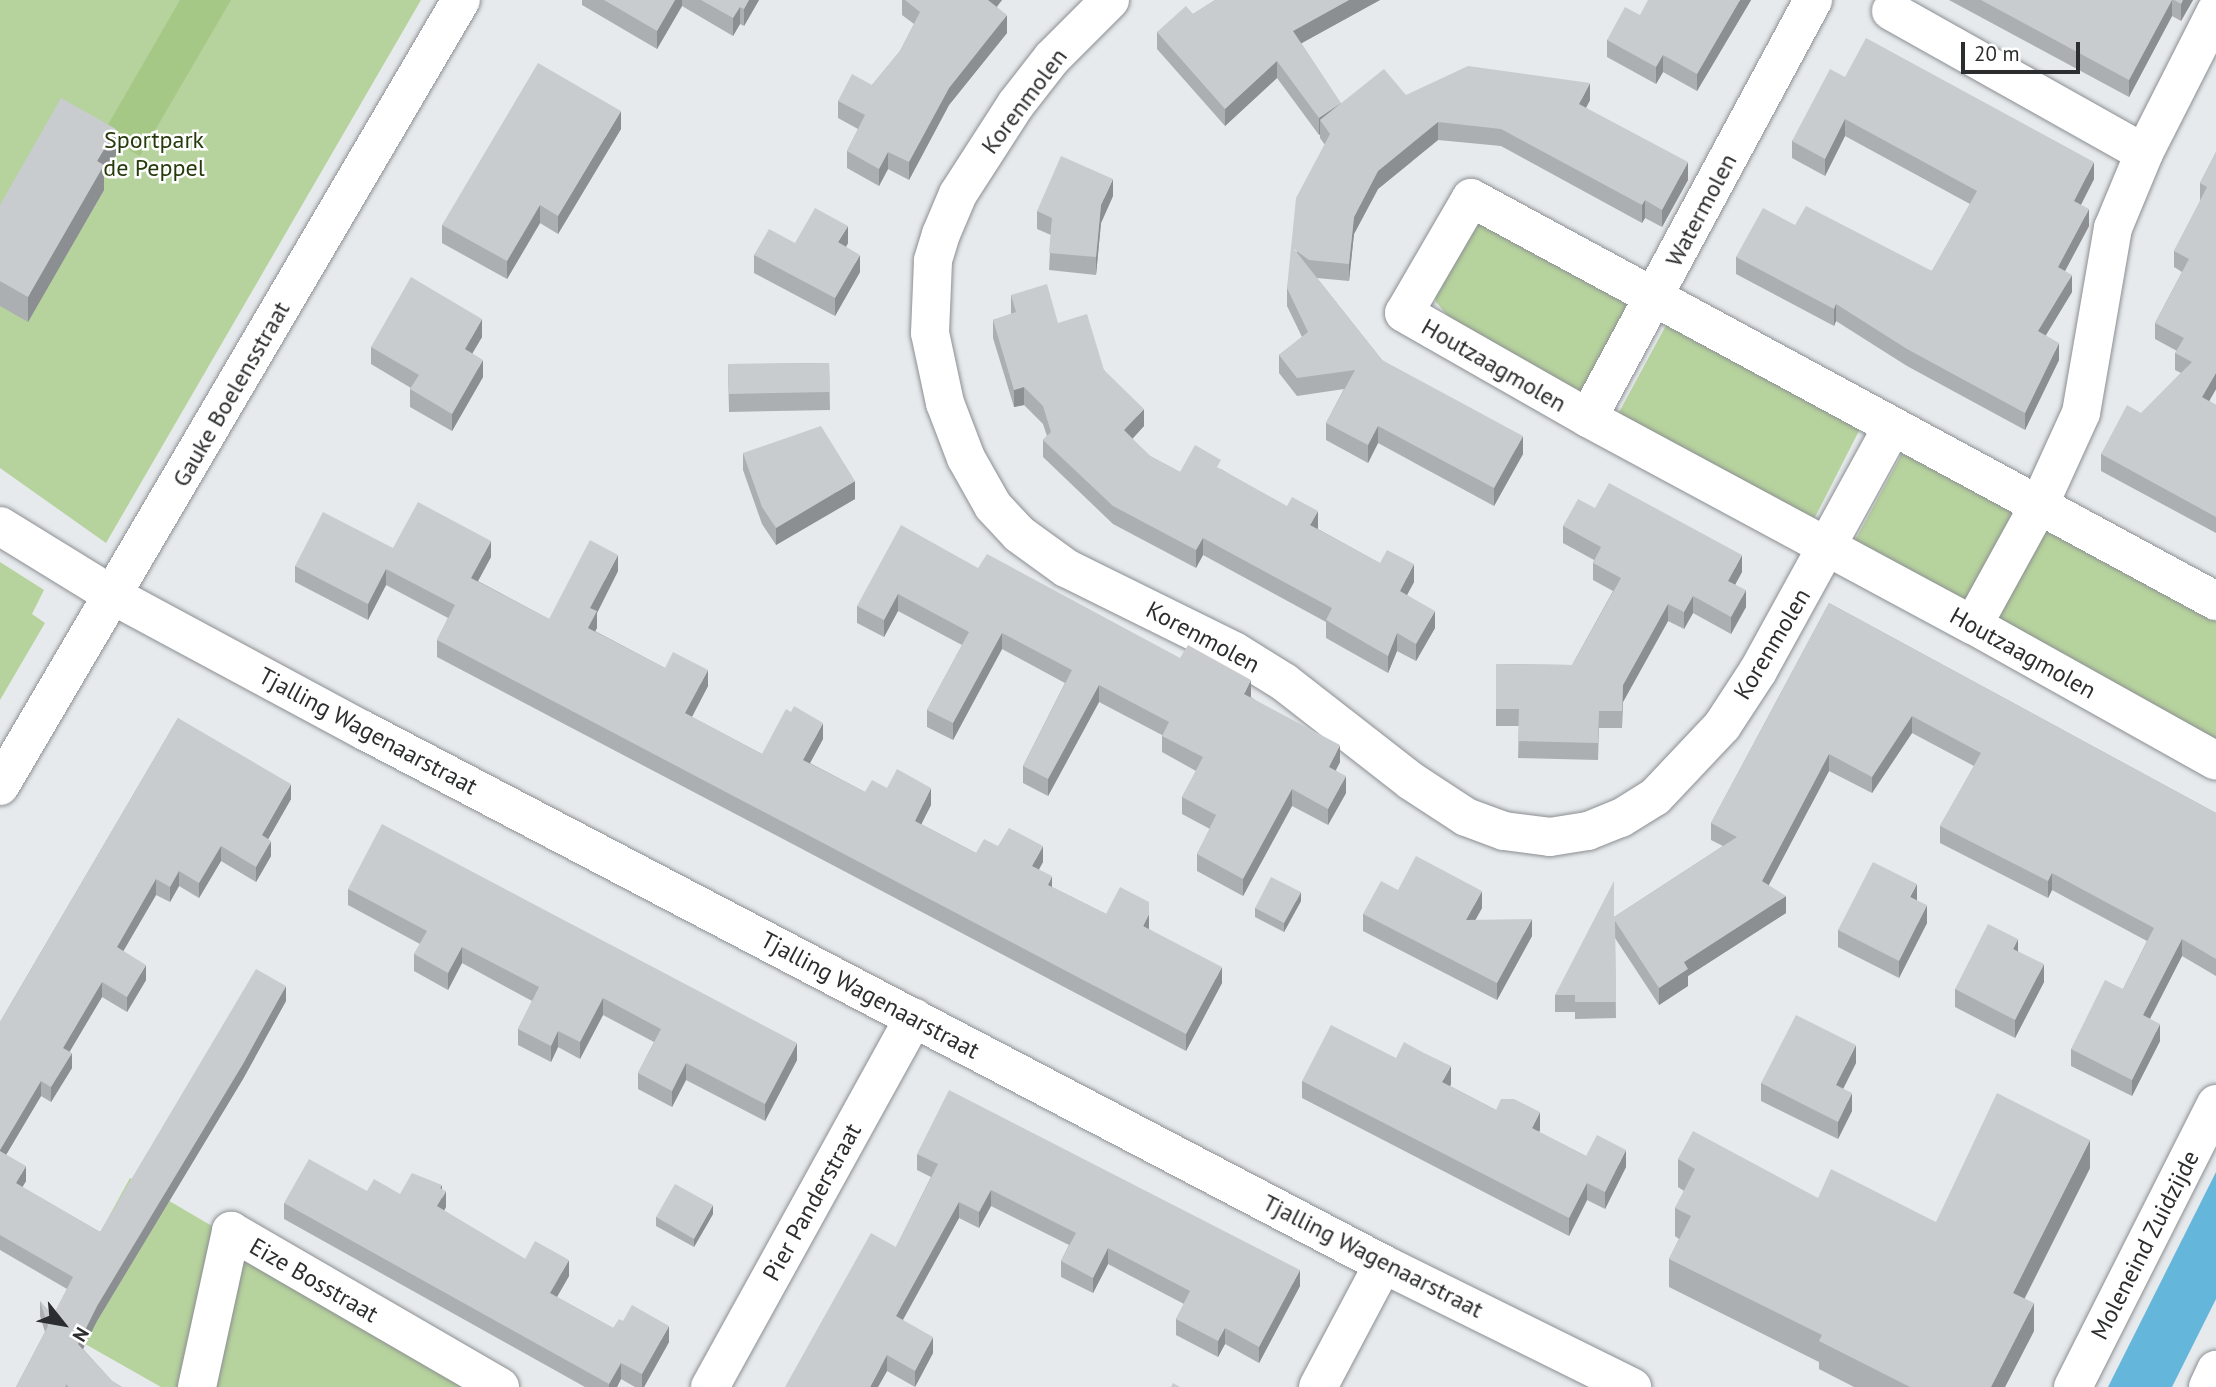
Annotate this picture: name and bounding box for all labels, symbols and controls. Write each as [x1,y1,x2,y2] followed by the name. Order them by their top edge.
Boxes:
[1964,28,2083,72] scale bar
[1974,40,2020,67] text: 20 m
[975,43,1073,159] street label: Korenmolen
[103,126,205,182] park label: Sportpark de Peppel
[1659,149,1743,271] street label: Watermolen
[166,296,296,492] street label: Gauke Boelensstraat
[1417,312,1571,418] street label: Houtzaagmolen
[1728,583,1816,705] street label: Korenmolen
[1141,595,1265,679] street label: Korenmolen
[1945,601,2101,705] street label: Houtzaagmolen
[254,661,482,801] street label: Tjalling Wagenaarstraat
[756,925,984,1065] street label: Tjalling Wagenaarstraat
[757,1118,867,1286] street label: Pier Panderstraat
[2085,1145,2205,1345] street label: Moleneind Zuidzijde
[1258,1188,1488,1324] street label: Tjalling Wagenaarstraat
[245,1232,383,1328] street label: Eize Bosstraat
[28,1289,98,1359] north arrow
[68,1323,95,1346] text: N

